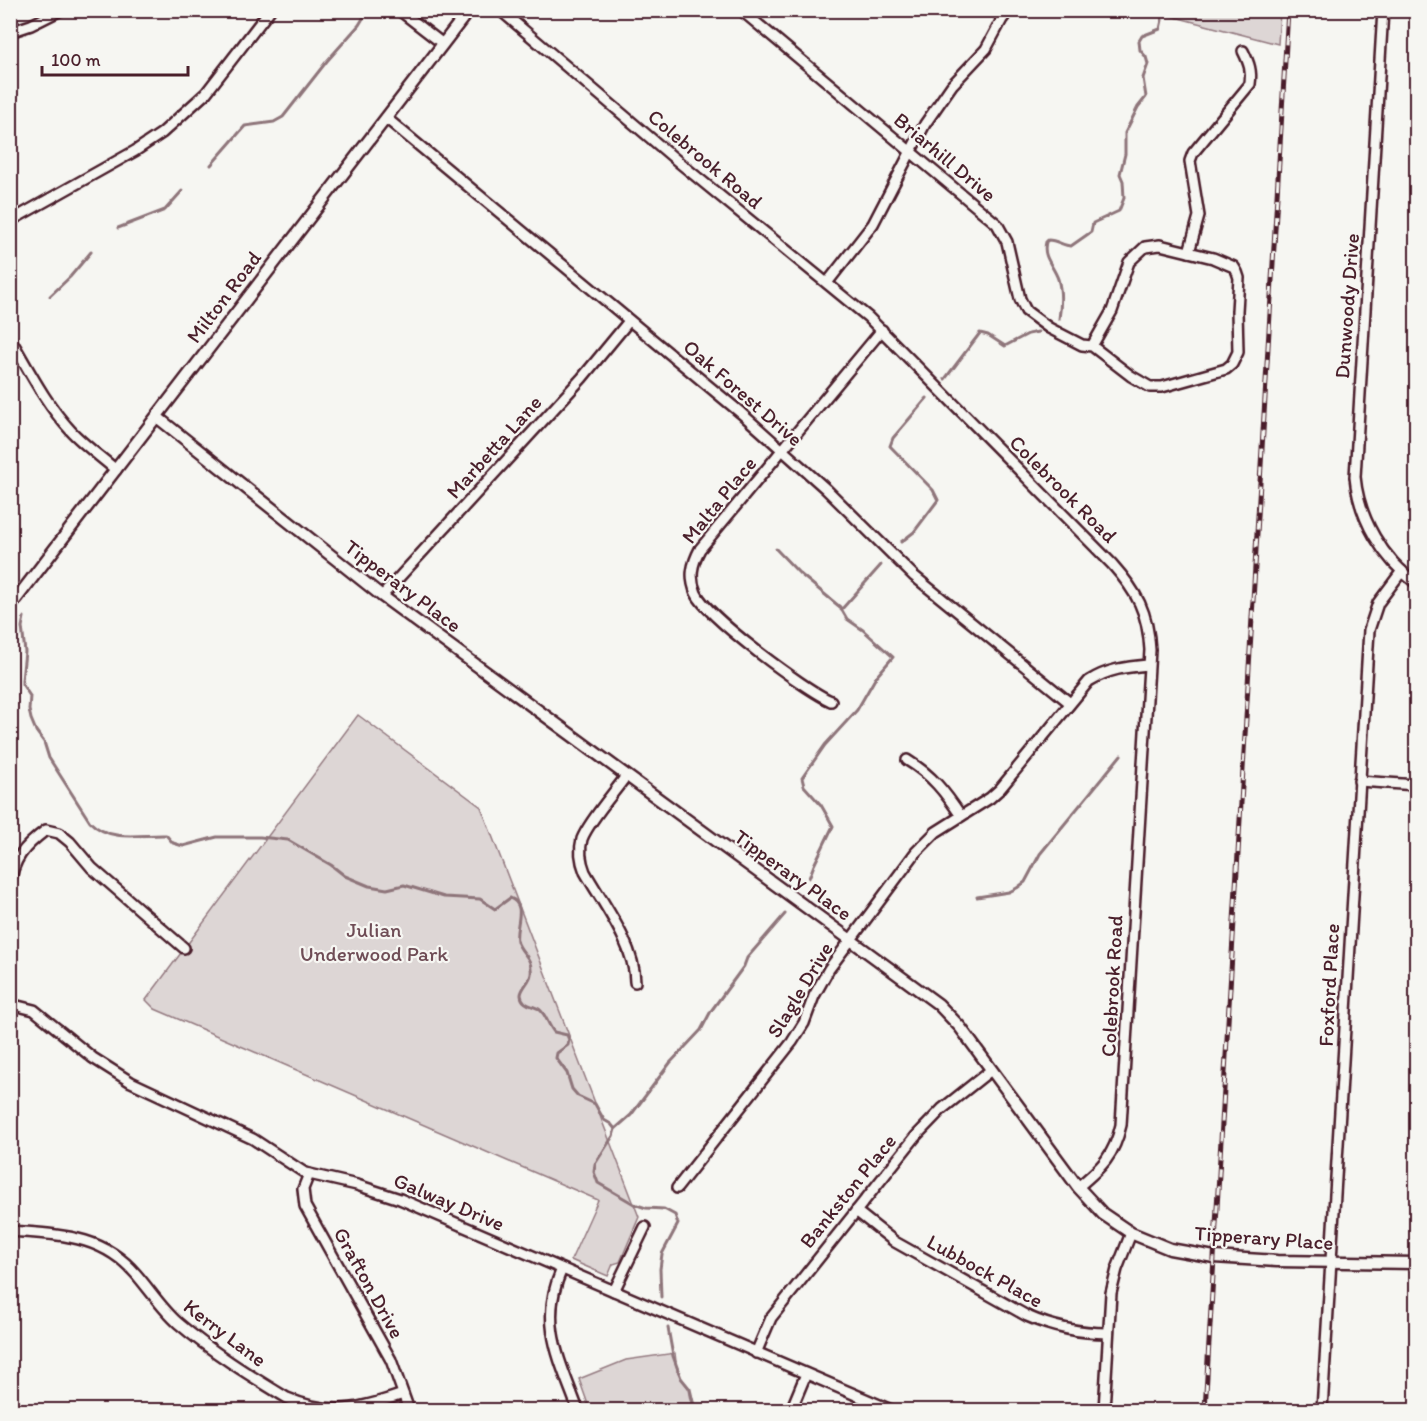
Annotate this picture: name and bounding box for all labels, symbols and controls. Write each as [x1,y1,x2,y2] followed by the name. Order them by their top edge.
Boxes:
[42,39,188,77] scale bar
[51,49,101,71] text: 100 m
[643,103,768,214] street label: Colebrook Road
[889,107,1002,207] street label: Briarhill Drive
[1329,232,1364,380] street label: Dunwoody Drive
[181,245,267,348] street label: Milton Road
[679,334,808,451] street label: Oak Forest Drive
[441,390,547,504] street label: Marbetta Lane
[1004,430,1122,548] street label: Colebrook Road
[676,451,761,548] street label: Malta Place
[340,534,467,638] street label: Tipperary Place
[730,823,857,926] street label: Tipperary Place
[1095,914,1128,1057] street label: Colebrook Road
[300,917,448,966] park label: Julian Underwood Park
[1313,923,1344,1047] street label: Foxford Place
[761,937,838,1042] street label: Slagle Drive
[794,1129,901,1253] street label: Bankston Place
[390,1167,508,1236] street label: Galway Drive
[1194,1220,1334,1255] street label: Tipperary Place
[329,1223,410,1343] street label: Grafton Drive
[923,1228,1048,1313] street label: Lubbock Place
[179,1293,272,1372] street label: Kerry Lane

